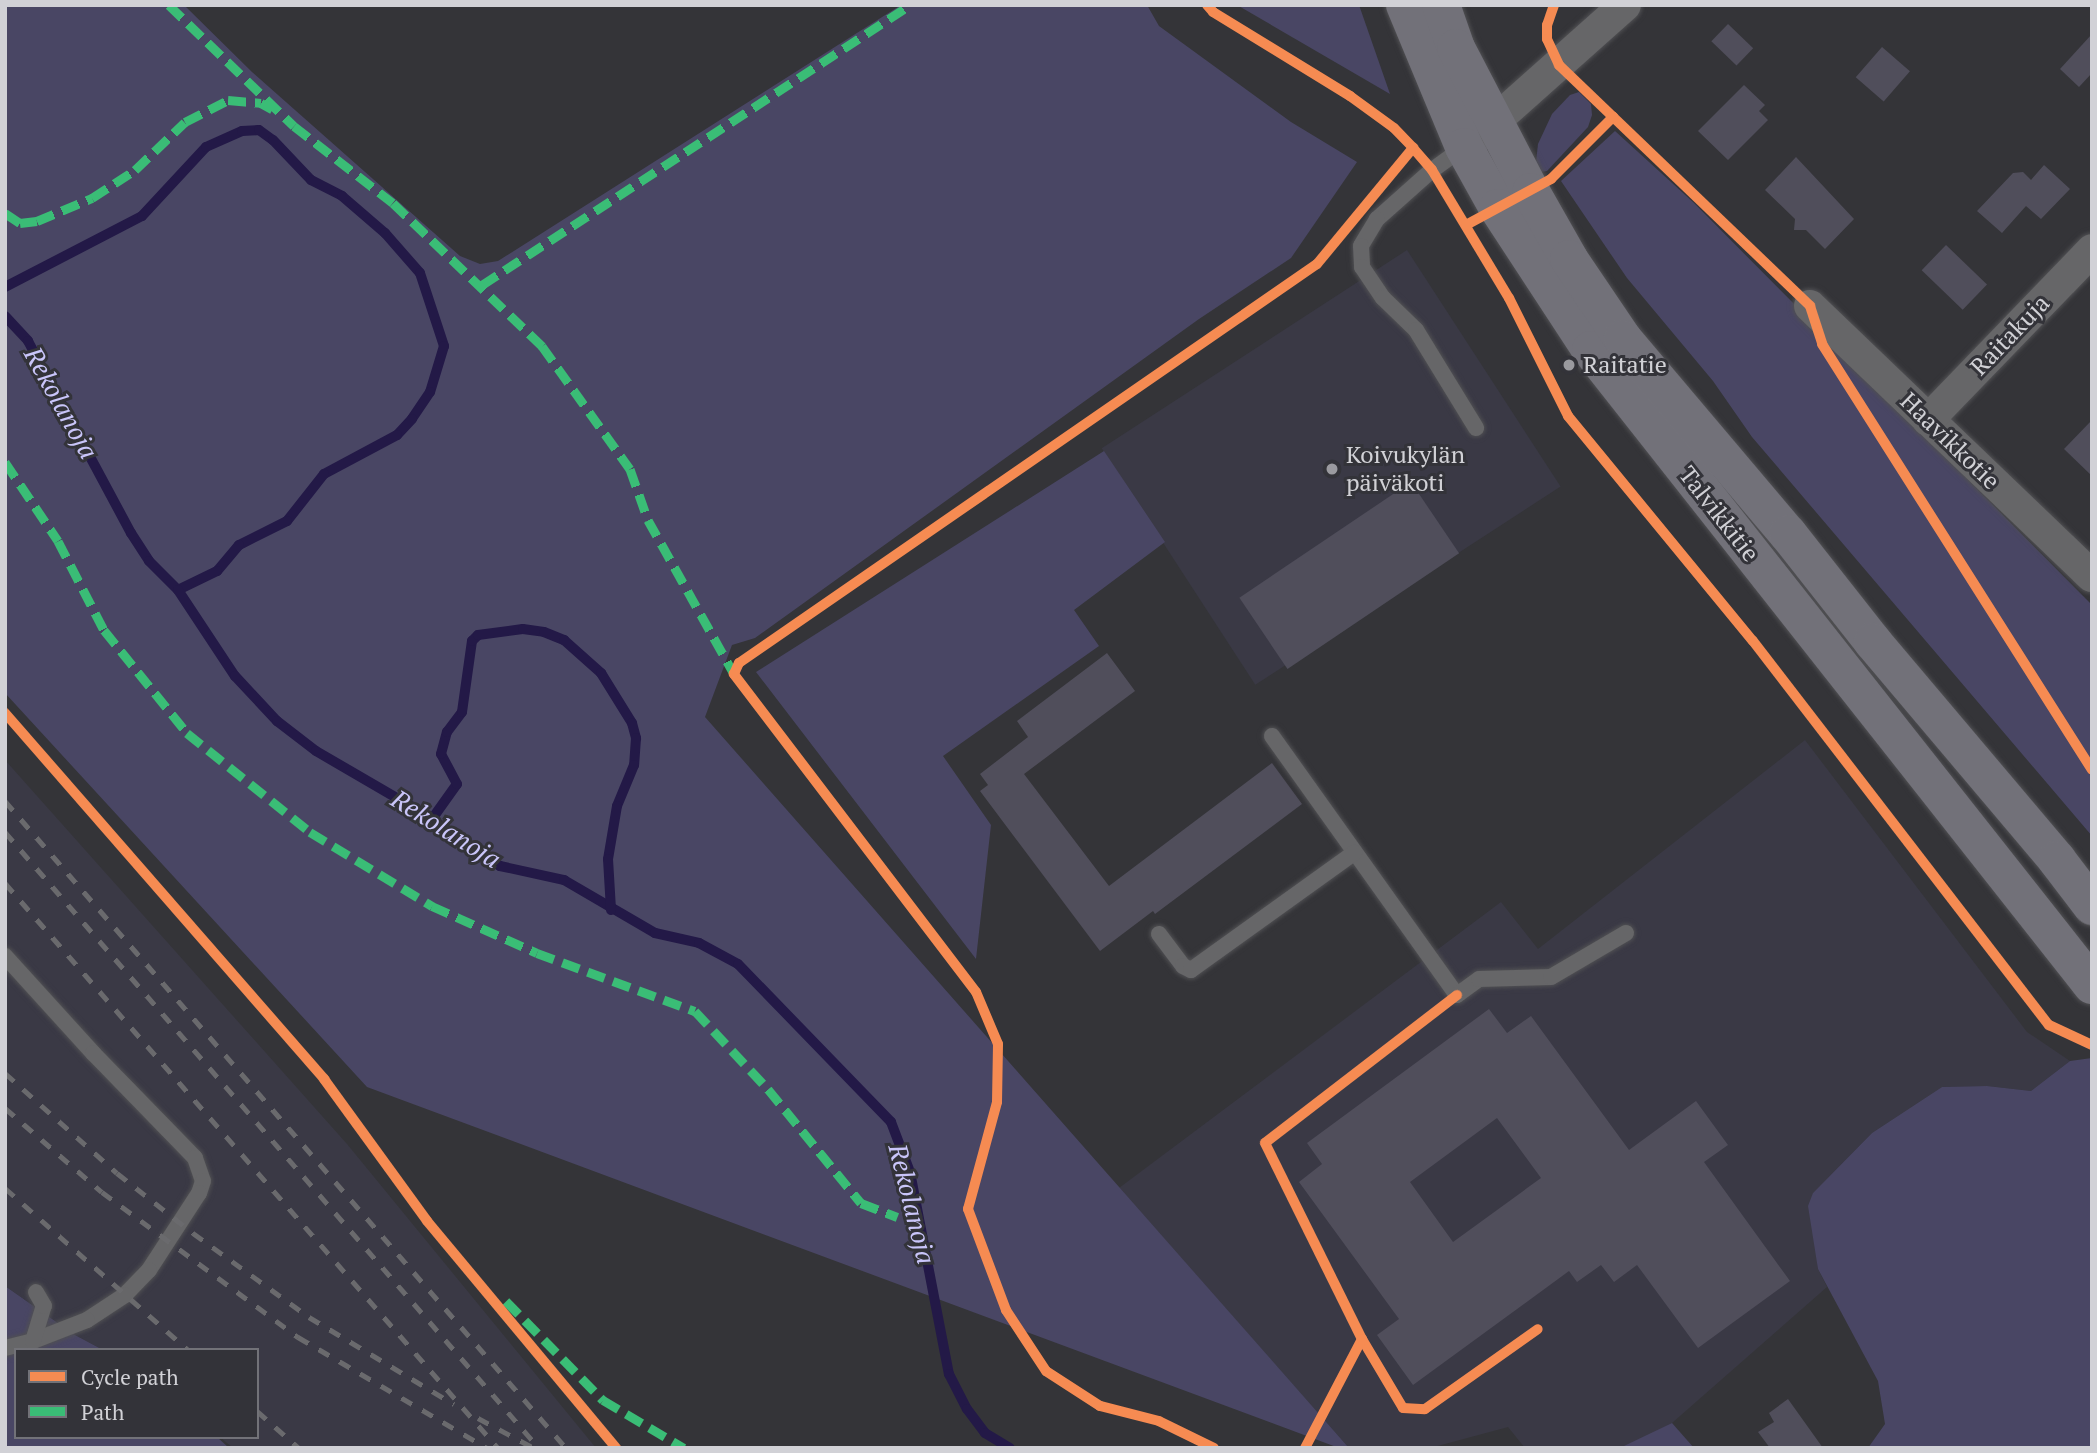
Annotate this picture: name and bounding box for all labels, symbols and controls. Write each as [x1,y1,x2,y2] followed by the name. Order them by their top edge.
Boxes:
[1965,289,2055,381] street label: Raitakuja
[18,342,104,464] water label: Rekolanoja
[1583,351,1667,379] place label: Raitatie
[1561,357,1577,373] marker: Raitatie
[1894,387,2006,495] street label: Haavikkotie
[1346,441,1465,497] place label: Koivukylän päiväkoti
[1324,461,1340,477] marker: Koivukylän päiväkoti
[1673,461,1765,567] street label: Talvikkitie
[386,783,506,875] water label: Rekolanoja
[882,1141,942,1267] water label: Rekolanoja
[14,1348,259,1439] legend
[81,1363,179,1391] text: Cycle path
[81,1398,124,1426] text: Path

